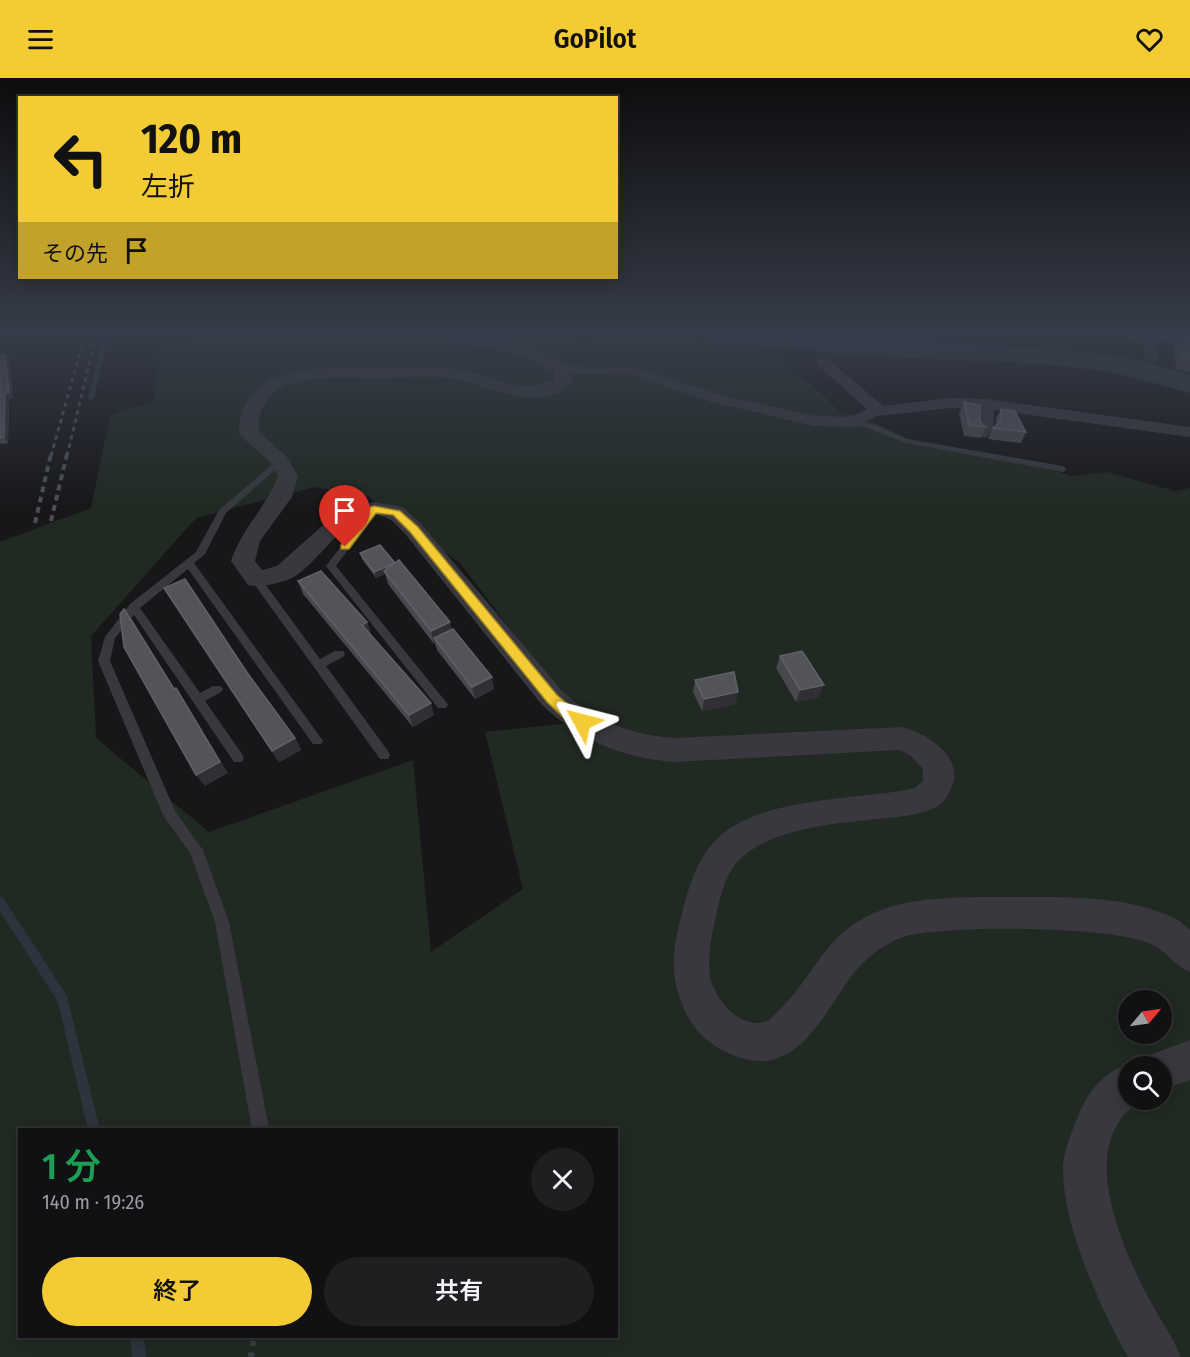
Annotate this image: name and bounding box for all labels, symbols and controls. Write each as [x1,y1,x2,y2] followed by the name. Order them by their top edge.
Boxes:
[24,23,57,56] icon: menu
[554,23,636,55] text: GoPilot
[1133,23,1166,56] icon: heart
[141,114,242,164] text: 120 m
[42,120,120,198] icon: left
[141,171,195,203] text: 左折
[120,234,153,267] icon: arrive
[42,240,108,267] text: その先
[319,485,370,547] pin
[328,494,361,527] icon: arrive
[550,690,614,754] position arrow
[1118,990,1172,1044] north arrow
[1118,990,1172,1110] map controls
[1118,1056,1172,1110] button: search
[42,1145,101,1189] text: 1 分
[531,1148,594,1211] button: close
[42,1190,144,1214] text: 140 m · 19:26
[42,1257,312,1326] button: 終了
[324,1257,594,1326] button: 共有

